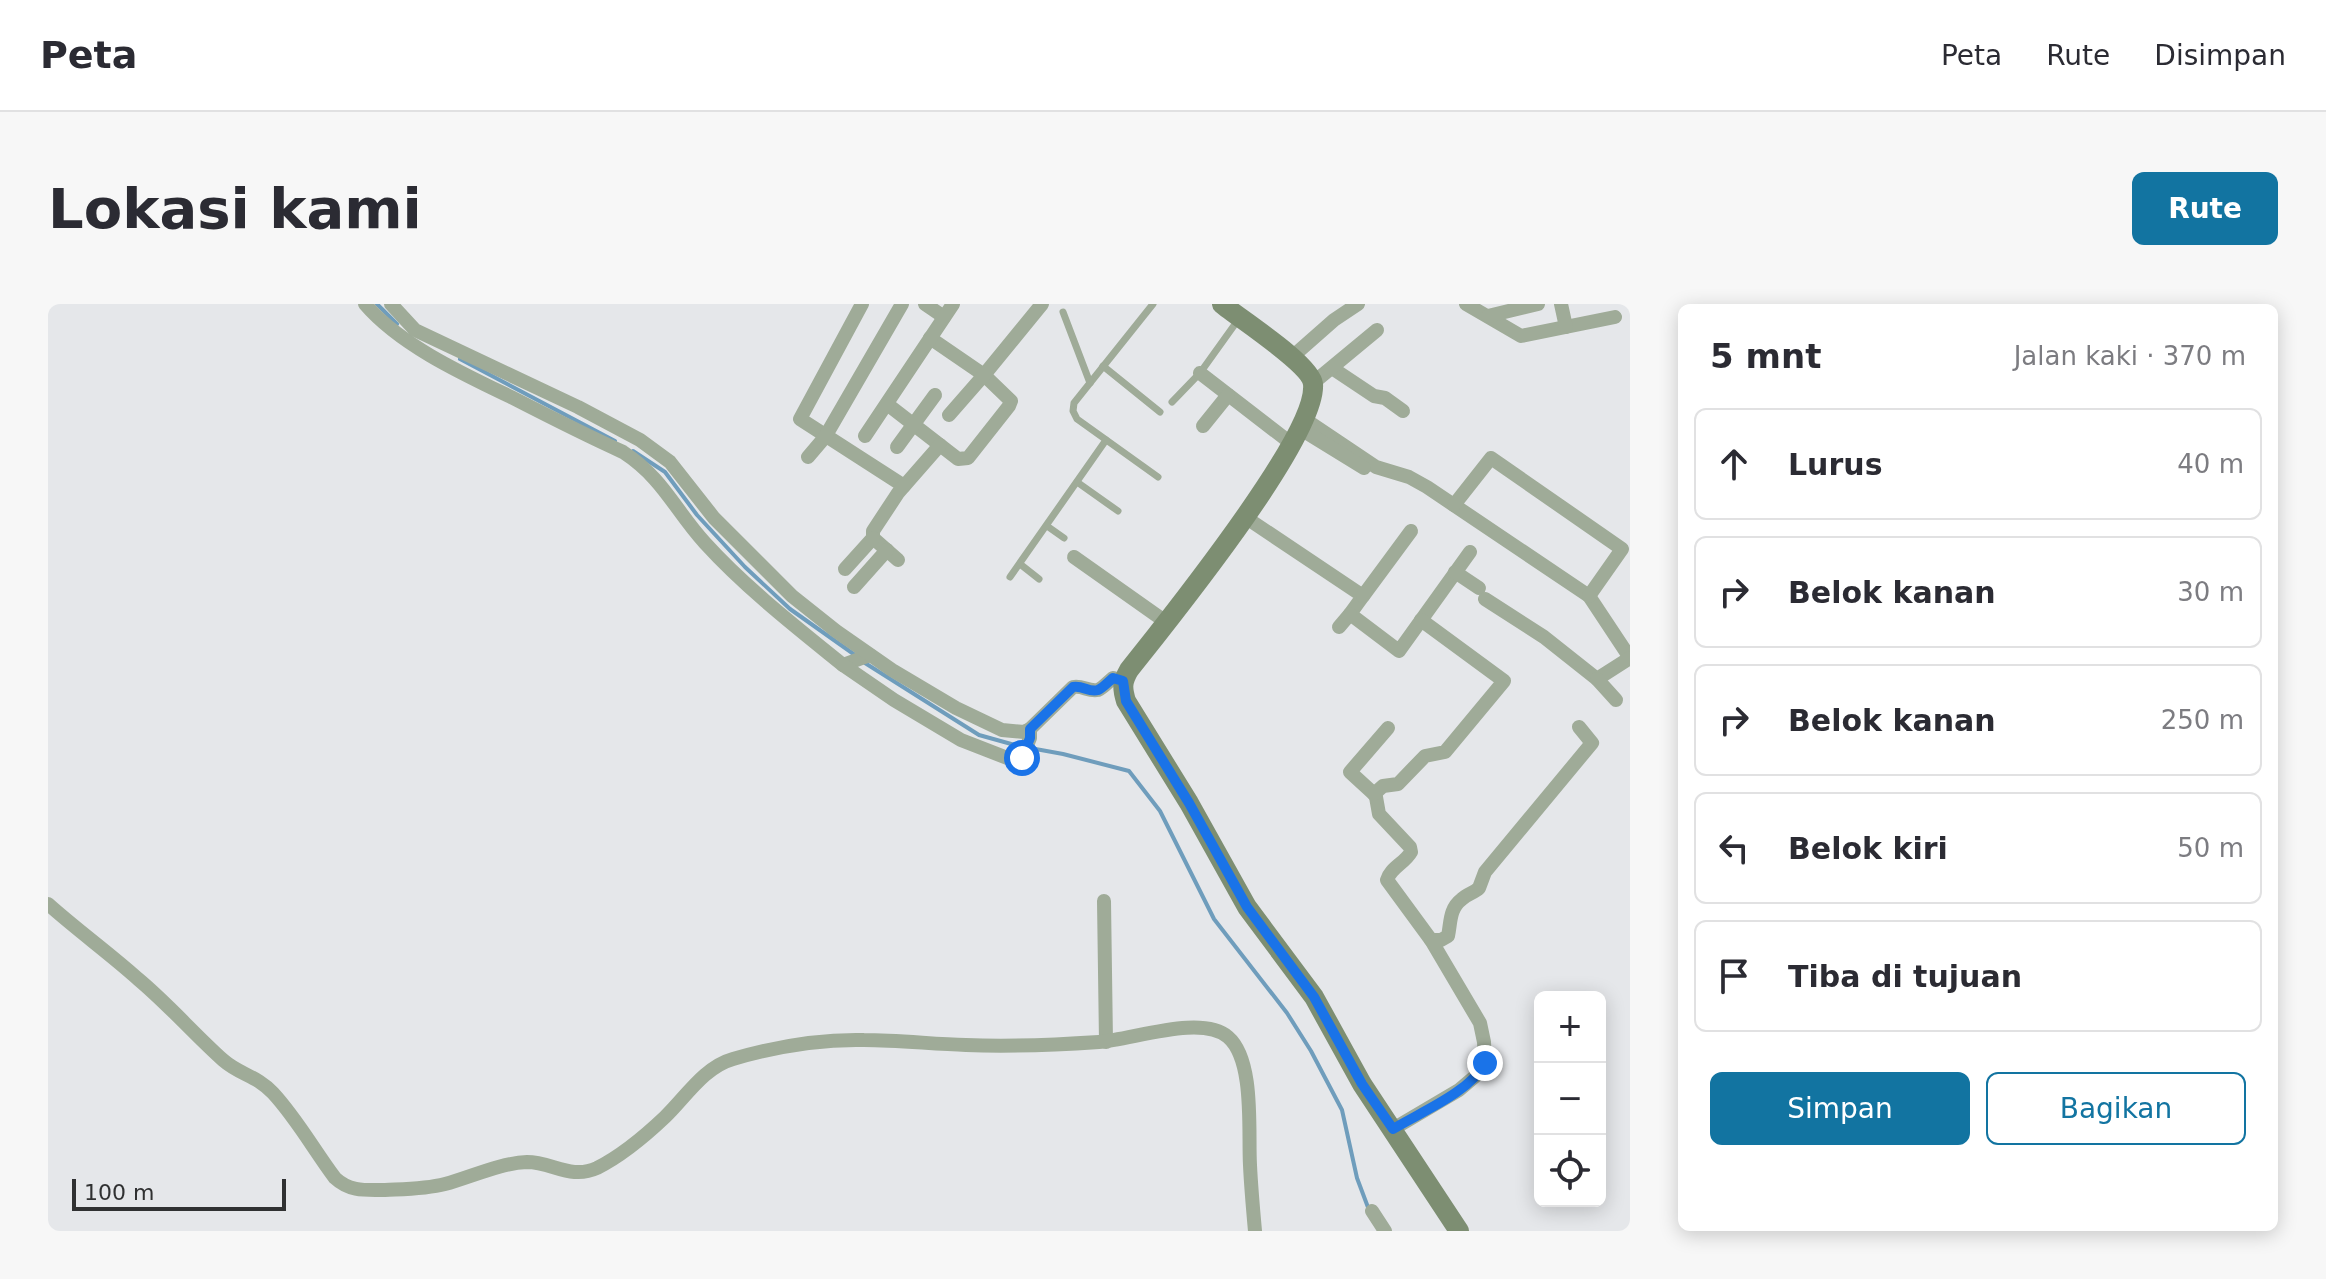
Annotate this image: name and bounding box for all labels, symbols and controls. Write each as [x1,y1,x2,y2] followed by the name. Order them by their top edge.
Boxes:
[40,33,137,77] text: Peta
[1941,39,2002,72] text: Peta
[2046,39,2110,72] text: Rute
[2154,39,2286,72] text: Disimpan
[2132,172,2278,245] button: Rute
[48,176,422,241] text: Lokasi kami
[1710,336,1821,376] text: 5 mnt
[2014,341,2246,371] text: Jalan kaki · 370 m
[1712,442,1756,486] icon: ahead
[1788,447,1882,482] text: Lurus
[2177,449,2244,479] text: 40 m
[1712,570,1756,614] icon: right
[1788,575,1996,610] text: Belok kanan
[2177,577,2244,607] text: 30 m
[1712,698,1756,742] icon: right
[1788,703,1996,738] text: Belok kanan
[2161,705,2244,735] text: 250 m
[1004,740,1040,776] route start
[1712,826,1756,870] icon: left
[1788,831,1948,866] text: Belok kiri
[2177,833,2244,863] text: 50 m
[1712,954,1756,998] icon: arrive
[1788,959,2022,994] text: Tiba di tujuan
[1534,991,1606,1207] map controls
[1534,991,1606,1063] button: +
[1467,1045,1503,1081] route end
[1534,1063,1606,1135] button: −
[1710,1072,1970,1145] button: Simpan
[1986,1072,2246,1145] button: Bagikan
[1534,1135,1606,1207] button: locate
[72,1175,286,1211] scale bar
[84,1180,154,1205] text: 100 m

